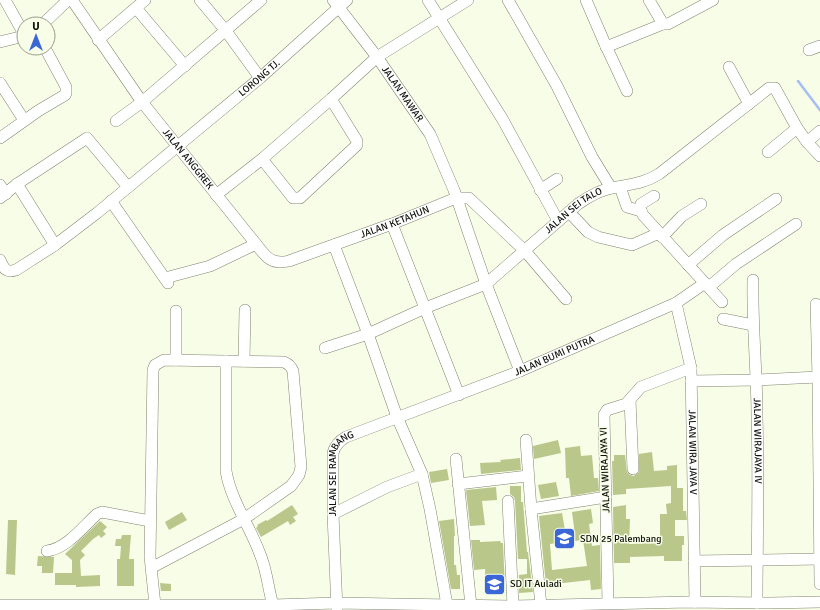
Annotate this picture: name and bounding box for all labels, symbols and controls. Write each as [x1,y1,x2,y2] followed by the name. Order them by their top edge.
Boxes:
[16,16,56,56] north arrow
[32,20,40,33] text: U
[236,57,283,99] street label: LORONG TJ.
[379,64,426,124] street label: JALAN MAWAR
[160,126,216,192] street label: JALAN ANGGREK
[542,185,604,236] street label: JALAN SEI TALO
[359,203,431,241] street label: JALAN KETAHUN
[513,333,596,379] street label: JALAN BUMI PUTRA
[751,398,764,484] street label: JALAN WIRAJAYA IV
[686,410,699,495] street label: JALAN WIRA JAYA V
[598,427,612,513] street label: JALAN WIRAJAYA VI
[327,429,356,517] street label: JALAN SEI RAMBANG
[551,526,577,552] school or university icon: SDN 25 Palembang
[580,533,661,545] place label: SDN 25 Palembang
[482,571,508,597] school or university icon: SD IT Auladi
[510,578,562,590] place label: SD IT Auladi

